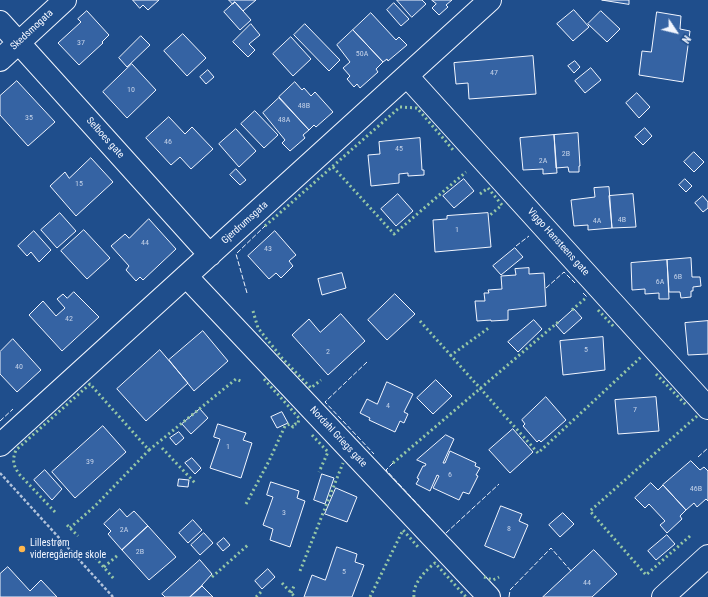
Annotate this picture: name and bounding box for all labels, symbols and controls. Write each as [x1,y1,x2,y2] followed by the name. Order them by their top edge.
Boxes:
[8,7,56,53] street label: Skedsmogata
[656,12,696,52] north arrow
[679,33,693,46] text: N
[77,38,85,48] house number: 37
[356,49,368,59] house number: 50A
[490,68,498,78] house number: 47
[127,85,135,95] house number: 10
[298,101,310,111] house number: 48B
[25,113,33,123] house number: 35
[83,115,127,161] street label: Selboes gate
[278,115,290,125] house number: 48A
[164,137,172,147] house number: 46
[395,144,403,154] house number: 45
[562,149,570,159] house number: 2B
[539,156,547,166] house number: 2A
[75,179,83,189] house number: 15
[219,199,271,247] street label: Gjerdrumsgata
[524,206,592,278] street label: Viggo Hansteens gate
[618,215,626,225] house number: 4B
[593,216,601,226] house number: 4A
[455,225,459,235] house number: 1
[141,238,149,248] house number: 44
[264,244,272,254] house number: 43
[674,272,682,282] house number: 6B
[656,277,664,287] house number: 6A
[65,314,73,324] house number: 42
[584,345,588,355] house number: 5
[326,347,330,357] house number: 2
[15,362,23,372] house number: 40
[386,401,390,411] house number: 4
[307,404,369,470] street label: Nordahl Griegs gate
[633,405,637,415] house number: 7
[226,442,230,452] house number: 1
[86,457,94,467] house number: 39
[448,470,452,480] house number: 6
[690,484,702,494] house number: 46B
[282,508,286,518] house number: 3
[507,524,511,534] house number: 8
[120,525,128,535] house number: 2A
[30,537,106,560] place label: Lillestrøm videregående skole
[17,544,27,554] marker: Lillestrøm videregående skole
[136,547,144,557] house number: 2B
[342,567,346,577] house number: 5
[583,578,591,588] house number: 44

